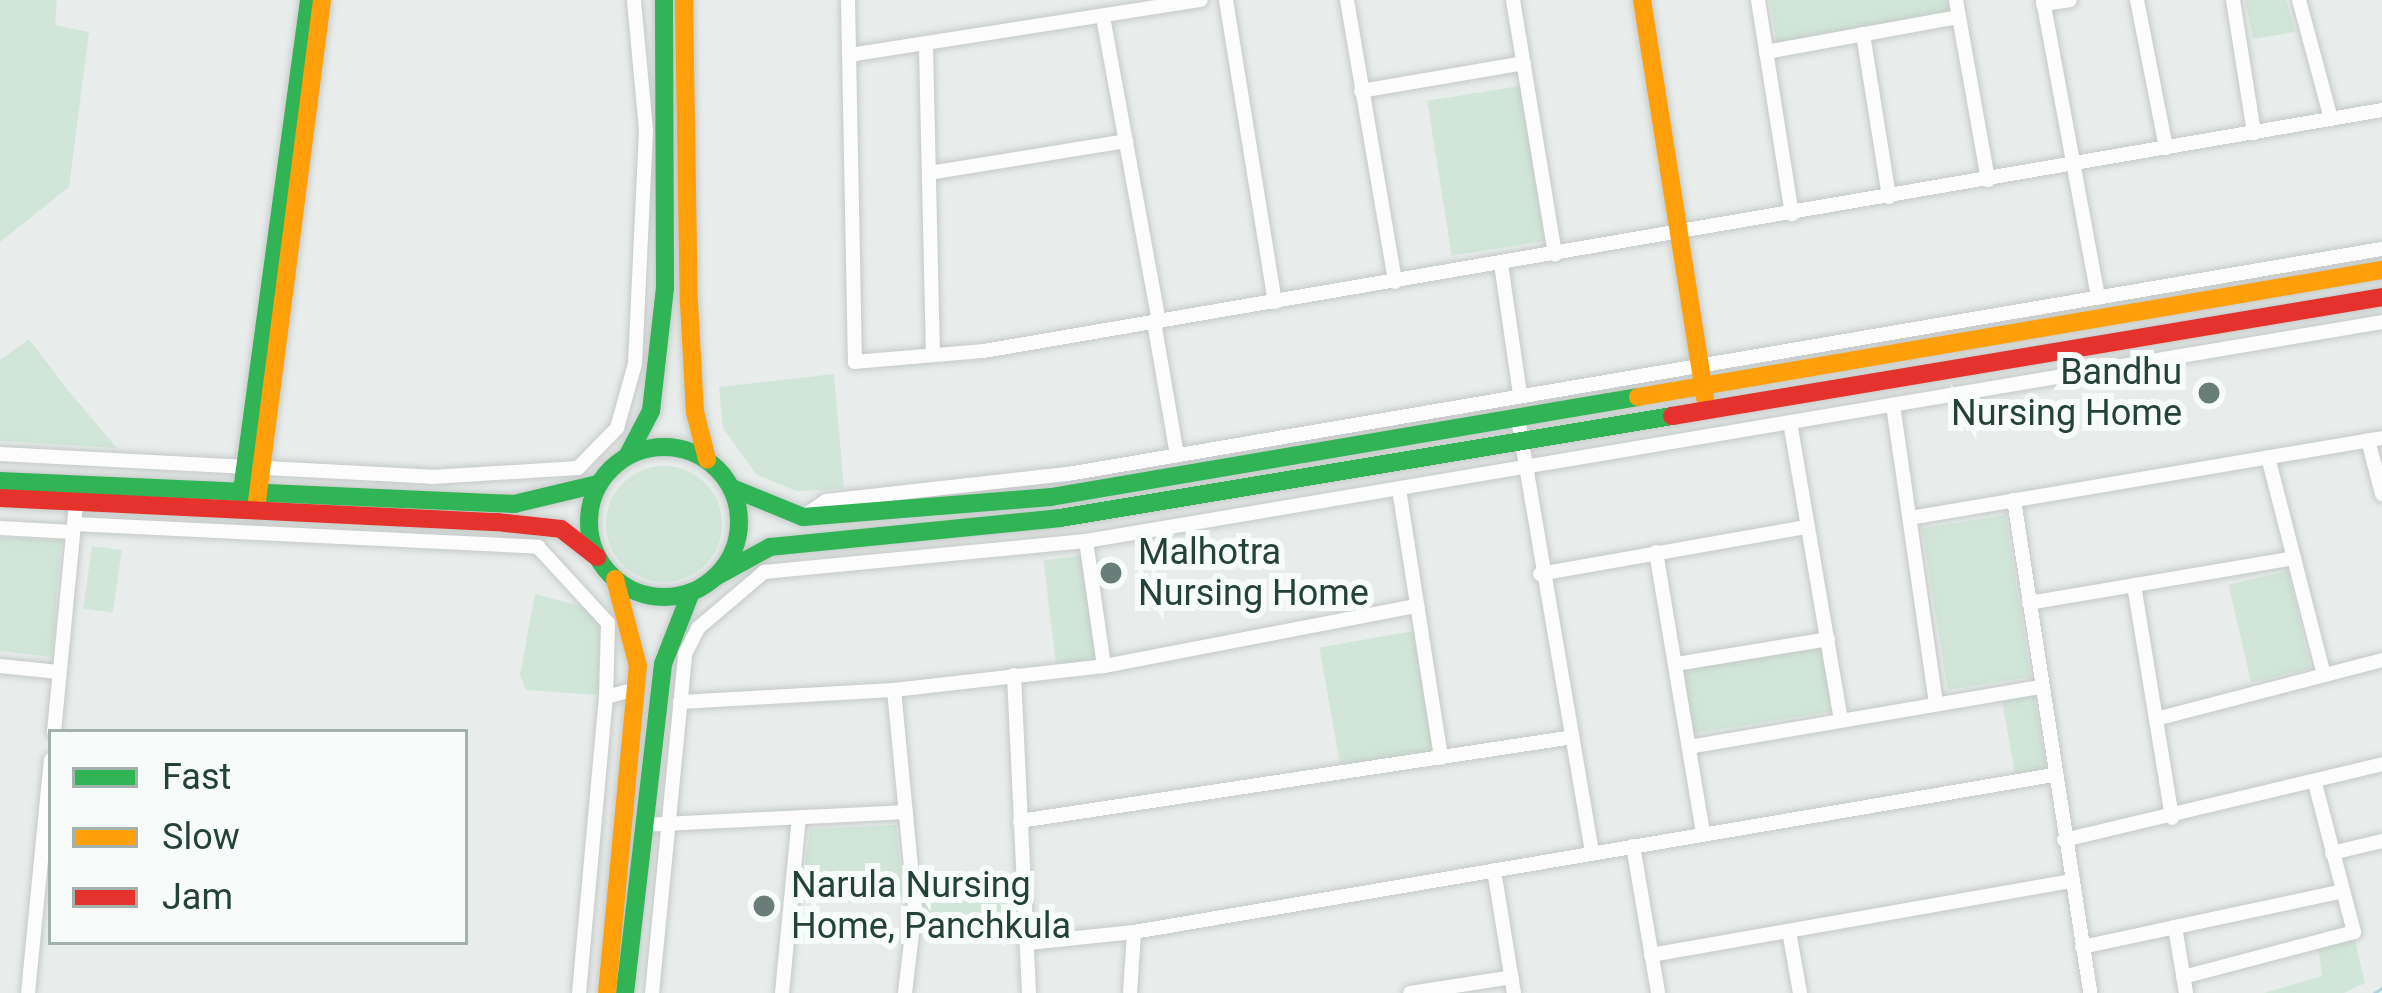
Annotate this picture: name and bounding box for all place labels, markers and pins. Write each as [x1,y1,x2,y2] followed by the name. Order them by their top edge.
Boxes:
[1951,350,2182,435] place label: Bandhu Nursing Home
[2193,377,2225,409] marker: Bandhu Nursing Home
[1138,530,1369,615] place label: Malhotra Nursing Home
[1095,557,1127,589] marker: Malhotra Nursing Home
[791,863,1071,948] place label: Narula Nursing Home, Panchkula
[748,890,780,922] marker: Narula Nursing Home, Panchkula

